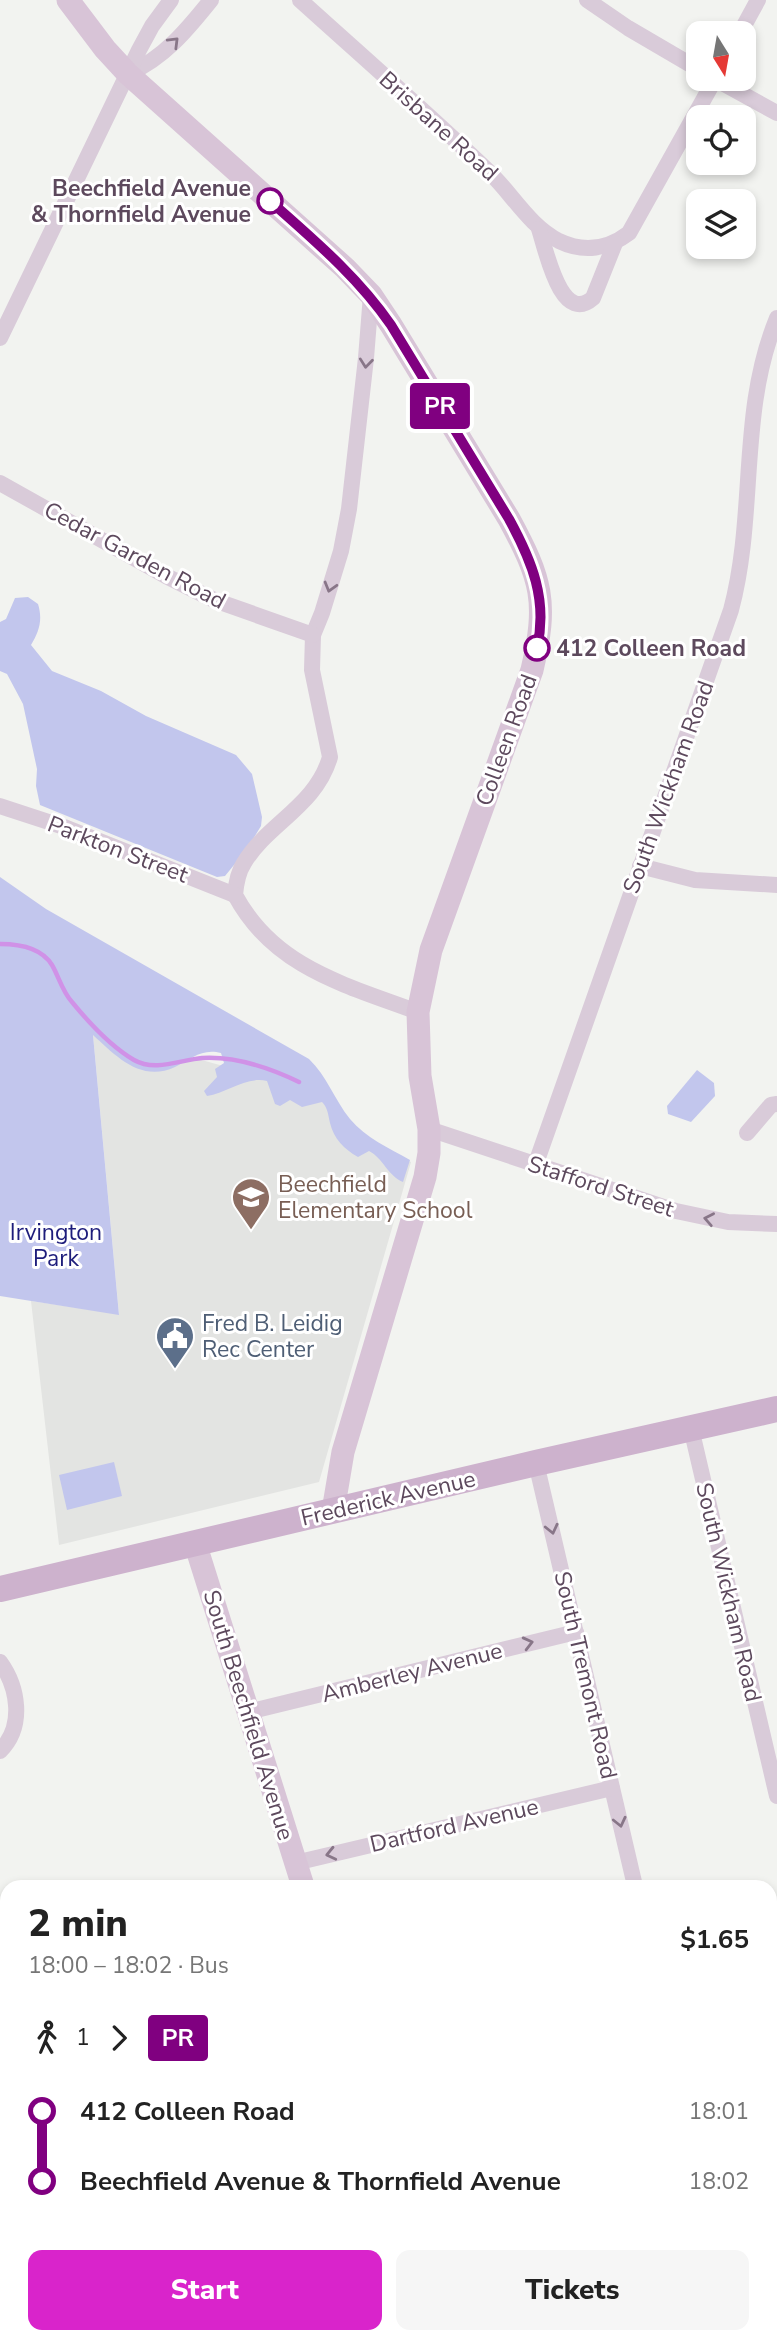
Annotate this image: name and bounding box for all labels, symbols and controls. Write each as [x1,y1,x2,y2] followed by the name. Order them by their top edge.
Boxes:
[686,21,756,91] north arrow
[686,21,756,259] map controls
[166,38,178,50] one-way arrow
[372,64,505,188] street label: Brisbane Road
[686,105,756,175] button: locate
[31,173,251,230] place label: Beechfield Avenue & Thornfield Avenue
[257,188,283,214] marker: Beechfield Avenue & Thornfield Avenue
[686,189,756,259] button: layers
[358,358,373,369] one-way arrow
[408,383,472,429] line badge: PR
[424,390,456,422] text: PR
[38,494,231,616] street label: Cedar Garden Road
[323,581,338,593] one-way arrow
[556,633,746,664] place label: 412 Colleen Road
[524,635,550,661] marker: 412 Colleen Road
[468,670,545,810] street label: Colleen Road
[616,677,721,898] street label: South Wickham Road
[43,808,193,891] street label: Parkton Street
[524,1148,679,1225] street label: Stafford Street
[278,1169,473,1226] place label: Beechfield Elementary School
[230,1176,272,1231] school or university icon: Beechfield Elementary School
[703,1212,715,1227] one-way arrow
[10,1217,102,1274] park label: Irvington Park
[202,1308,343,1365] place label: Fred B. Leidig Rec Center
[154,1315,196,1370] public building icon: Fred B. Leidig Rec Center
[298,1463,478,1534] street label: Frederick Avenue
[688,1479,769,1705] street label: South Wickham Road
[543,1523,558,1535] one-way arrow
[547,1568,624,1782] street label: South Tremont Road
[196,1586,301,1844] street label: South Beechfield Avenue
[319,1635,506,1710] street label: Amberley Avenue
[522,1637,534,1651] one-way arrow
[367,1791,541,1860] street label: Dartford Avenue
[612,1816,627,1828] one-way arrow
[325,1846,337,1860] one-way arrow
[28,1898,128,1949] text: 2 min
[680,1922,749,1957] text: $1.65
[28,1950,229,1981] text: 18:00 – 18:02 · Bus
[28,2019,66,2057] icon: walk
[100,2019,138,2057] icon: forward
[76,2022,90,2053] text: 1
[162,2022,194,2054] text: PR
[80,2094,295,2129] text: 412 Colleen Road
[689,2096,749,2127] text: 18:01
[80,2164,561,2199] text: Beechfield Avenue & Thornfield Avenue
[689,2166,749,2197] text: 18:02
[28,2250,382,2330] button: Start
[396,2250,749,2330] button: Tickets

